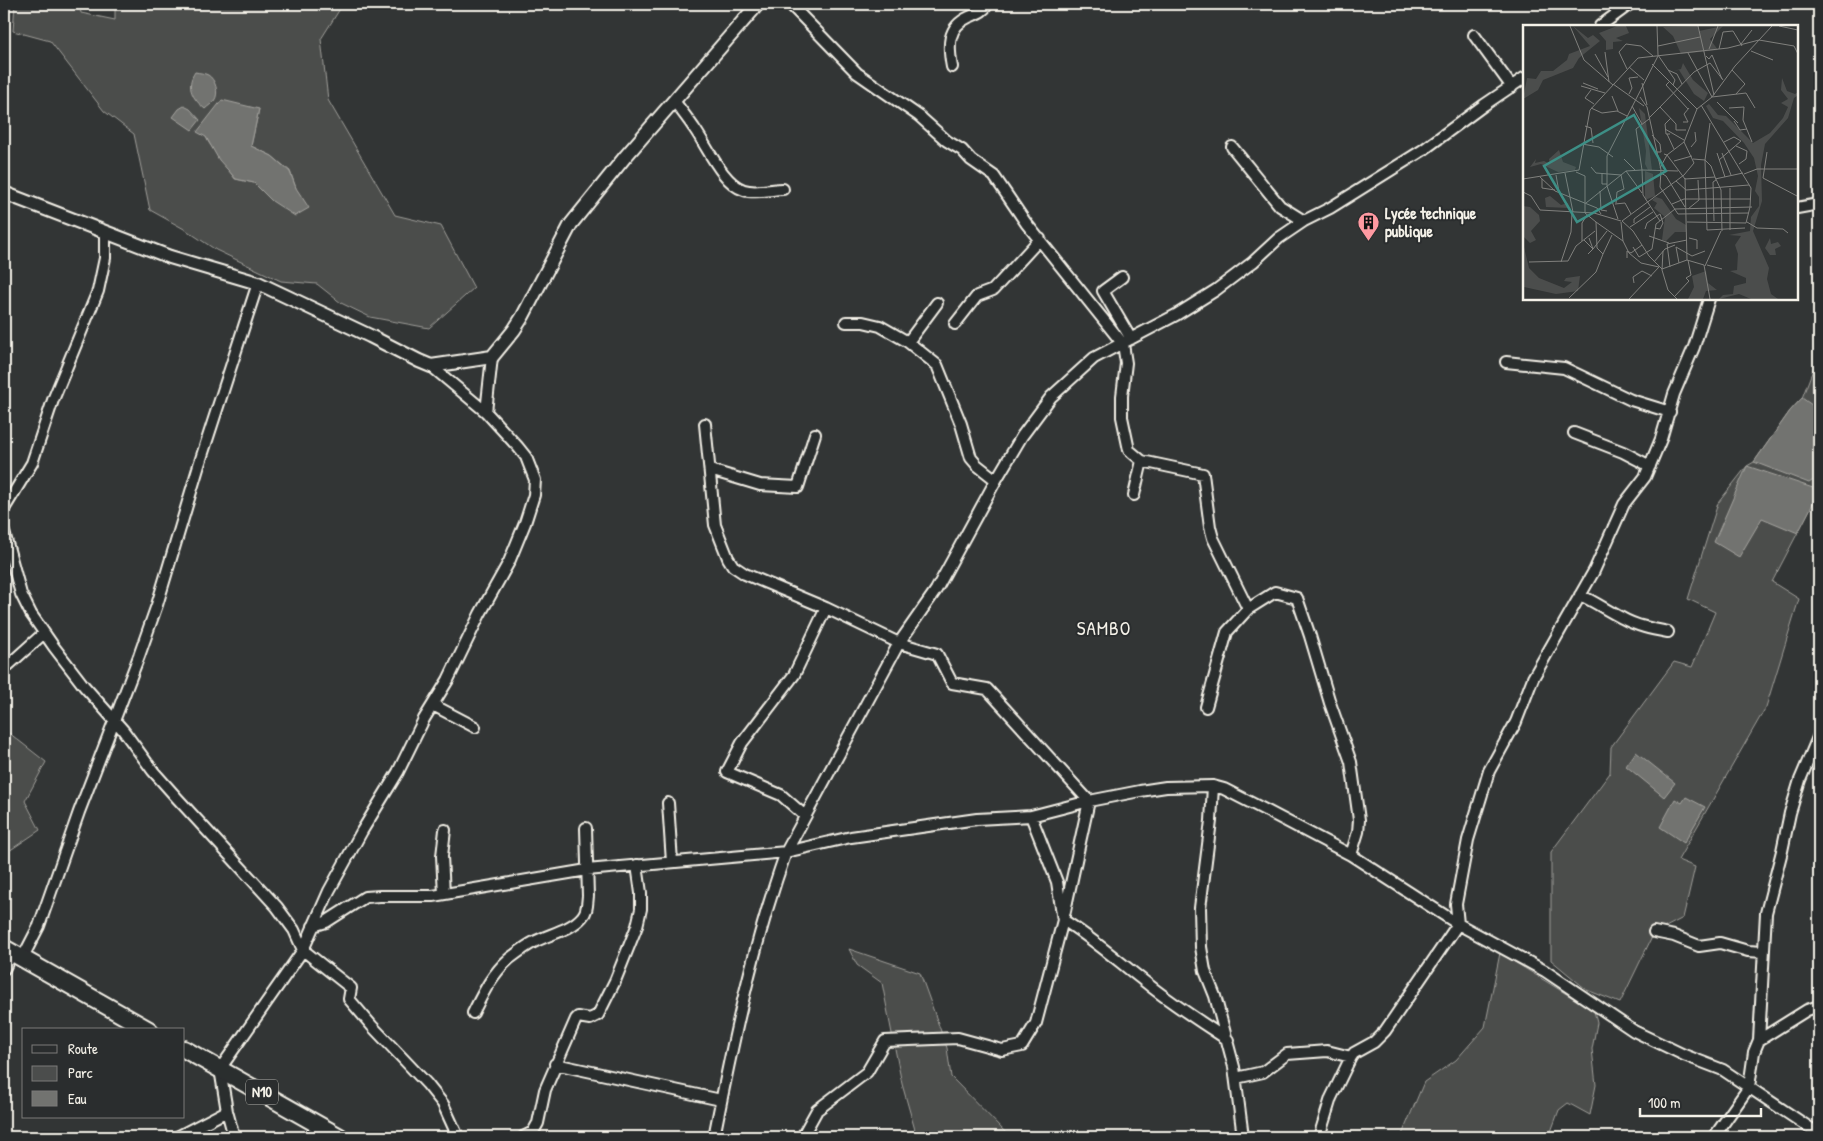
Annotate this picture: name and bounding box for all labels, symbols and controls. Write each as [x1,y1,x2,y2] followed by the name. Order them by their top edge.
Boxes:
[1523,25,1798,300] inset map
[1385,202,1477,243] place label: Lycée technique publique
[1357,210,1381,241] building icon: Lycée technique publique
[1077,615,1131,641] district label: SAMBO
[22,1028,185,1118] legend
[68,1038,98,1059] text: Route
[68,1062,93,1083] text: Parc
[246,1080,278,1104] road number: N10
[1640,1086,1762,1118] scale bar
[68,1088,87,1109] text: Eau
[1648,1092,1681,1113] text: 100 m

